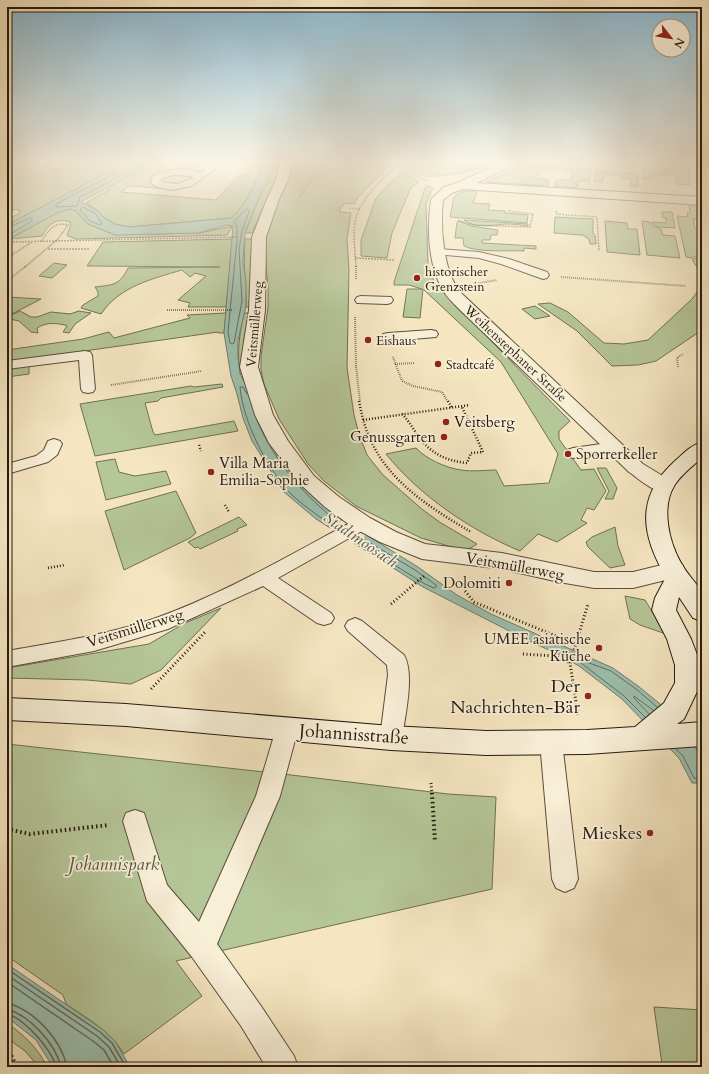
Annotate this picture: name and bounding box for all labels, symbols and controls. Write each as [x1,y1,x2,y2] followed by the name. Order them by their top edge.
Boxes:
[651,18,691,58] north arrow
[670,35,688,51] text: N
[425,263,488,296] place label: historischer Grenzstein
[412,273,422,283] marker: historischer Grenzstein
[242,279,268,368] street label: Veitsmüllerweg
[459,301,571,406] street label: Weihenstephaner Straße
[376,332,416,350] place label: Eishaus
[363,335,373,345] marker: Eishaus
[446,356,495,374] place label: Stadtcafé
[433,359,443,369] marker: Stadtcafé
[454,412,515,432] place label: Veitsberg
[441,417,451,427] marker: Veitsberg
[350,427,436,447] place label: Genussgarten
[439,432,449,442] marker: Genussgarten
[576,444,658,464] place label: Sporrerkeller
[563,449,573,459] marker: Sporrerkeller
[219,453,309,490] place label: Villa Maria Emilia-Sophie
[206,467,216,477] marker: Villa Maria Emilia-Sophie
[319,507,402,573] water label: Stadtmoosach
[464,547,566,585] street label: Veitsmüllerweg
[443,573,501,593] place label: Dolomiti
[504,578,514,588] marker: Dolomiti
[84,604,186,652] street label: Veitsmüllerweg
[484,629,591,666] place label: UMEE asiatische Küche
[594,643,604,653] marker: UMEE asiatische Küche
[450,674,580,720] place label: Der Nachrichten-Bär
[583,691,593,701] marker: Der Nachrichten-Bär
[295,718,410,751] street label: Johannisstraße
[582,821,642,846] place label: Mieskes
[645,828,655,838] marker: Mieskes
[65,852,160,877] park label: Johannispark

